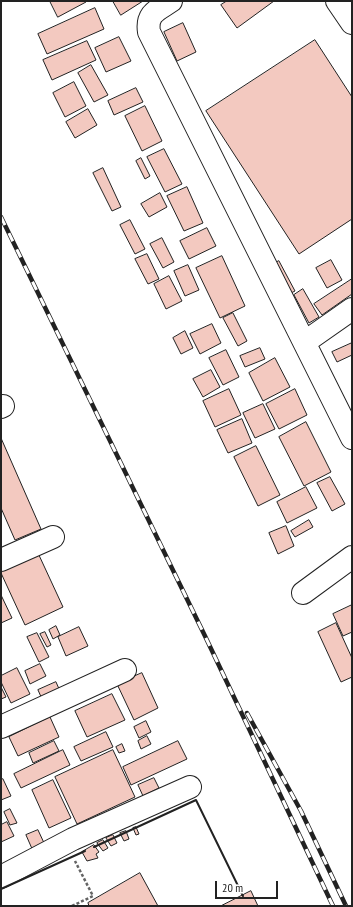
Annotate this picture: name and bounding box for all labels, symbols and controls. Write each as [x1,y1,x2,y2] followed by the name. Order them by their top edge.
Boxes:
[217,873,280,899] scale bar
[222,880,243,895] text: 20 m

